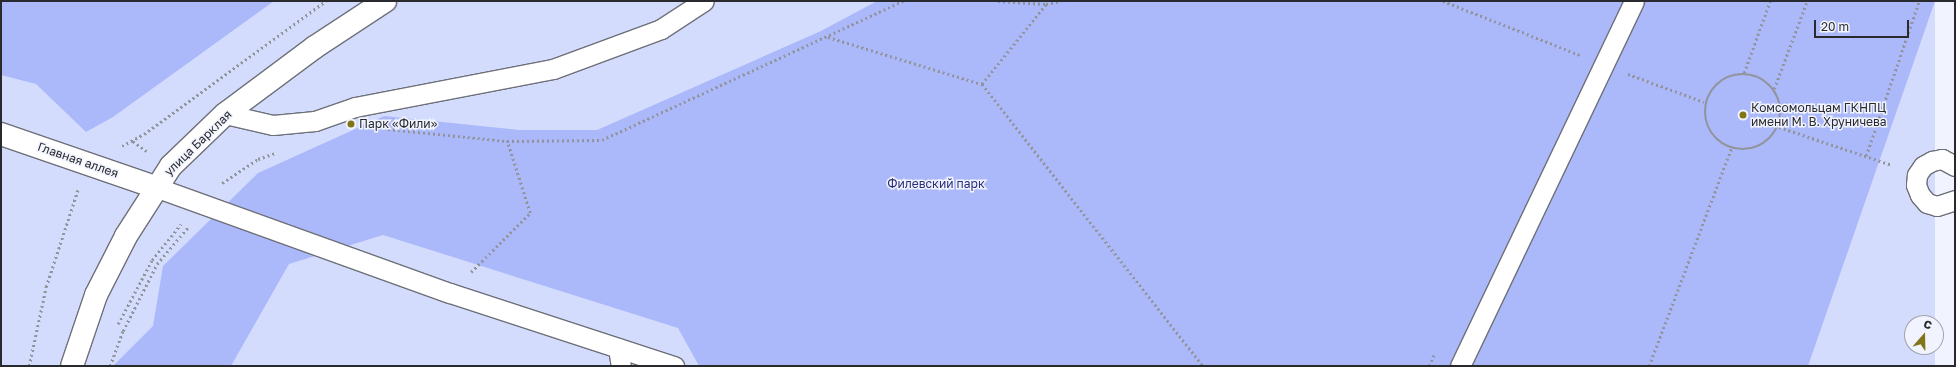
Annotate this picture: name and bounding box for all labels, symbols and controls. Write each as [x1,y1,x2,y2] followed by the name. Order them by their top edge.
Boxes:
[1816,12,1911,38] scale bar
[1821,19,1849,34] text: 20 m
[1751,101,1887,129] place label: Комсомольцам ГКНПЦ имени М. В. Хруничева
[161,107,235,179] street label: улица Барклая
[1738,110,1748,120] marker: Комсомольцам ГКНПЦ имени М. В. Хруничева
[359,117,437,131] place label: Парк «Фили»
[346,119,356,129] marker: Парк «Фили»
[36,139,120,181] street label: Главная аллея
[887,177,985,191] park label: Филевский парк
[1904,315,1944,355] north arrow
[1922,317,1934,332] text: С

